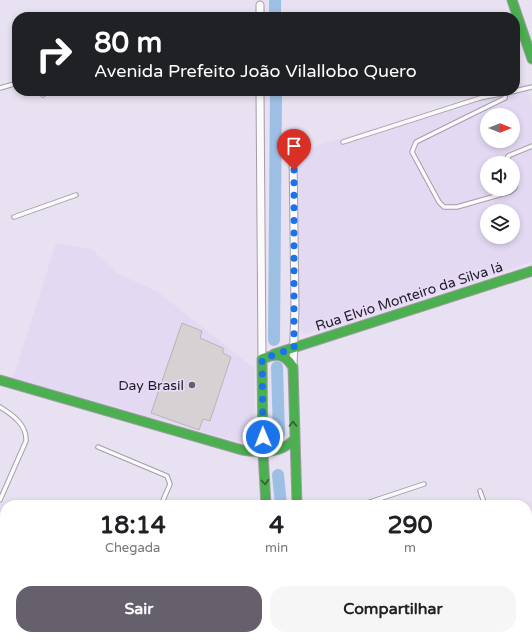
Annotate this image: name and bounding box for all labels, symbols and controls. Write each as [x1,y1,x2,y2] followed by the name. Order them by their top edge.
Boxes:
[94,26,162,60] text: 80 m
[28,28,80,80] icon: right
[94,60,417,82] text: Avenida Prefeito João Vilallobo Quero
[480,108,520,148] north arrow
[480,108,520,244] map controls
[277,129,311,170] pin
[283,135,305,157] icon: arrive
[480,156,520,196] button: sound
[480,204,520,244] button: layers
[313,258,505,335] street label: Rua Elvio Monteiro da Silva Iá
[118,377,184,394] place label: Day Brasil
[187,380,197,390] marker: Day Brasil
[242,416,284,458] position arrow
[289,421,298,427] one-way arrow
[260,478,269,485] one-way arrow
[99,511,166,540] text: 18:14
[269,511,284,540] text: 4
[387,511,433,540] text: 290
[105,540,160,556] text: Chegada
[265,540,288,556] text: min
[404,540,416,556] text: m
[16,586,262,632] button: Sair
[270,586,516,632] button: Compartilhar

